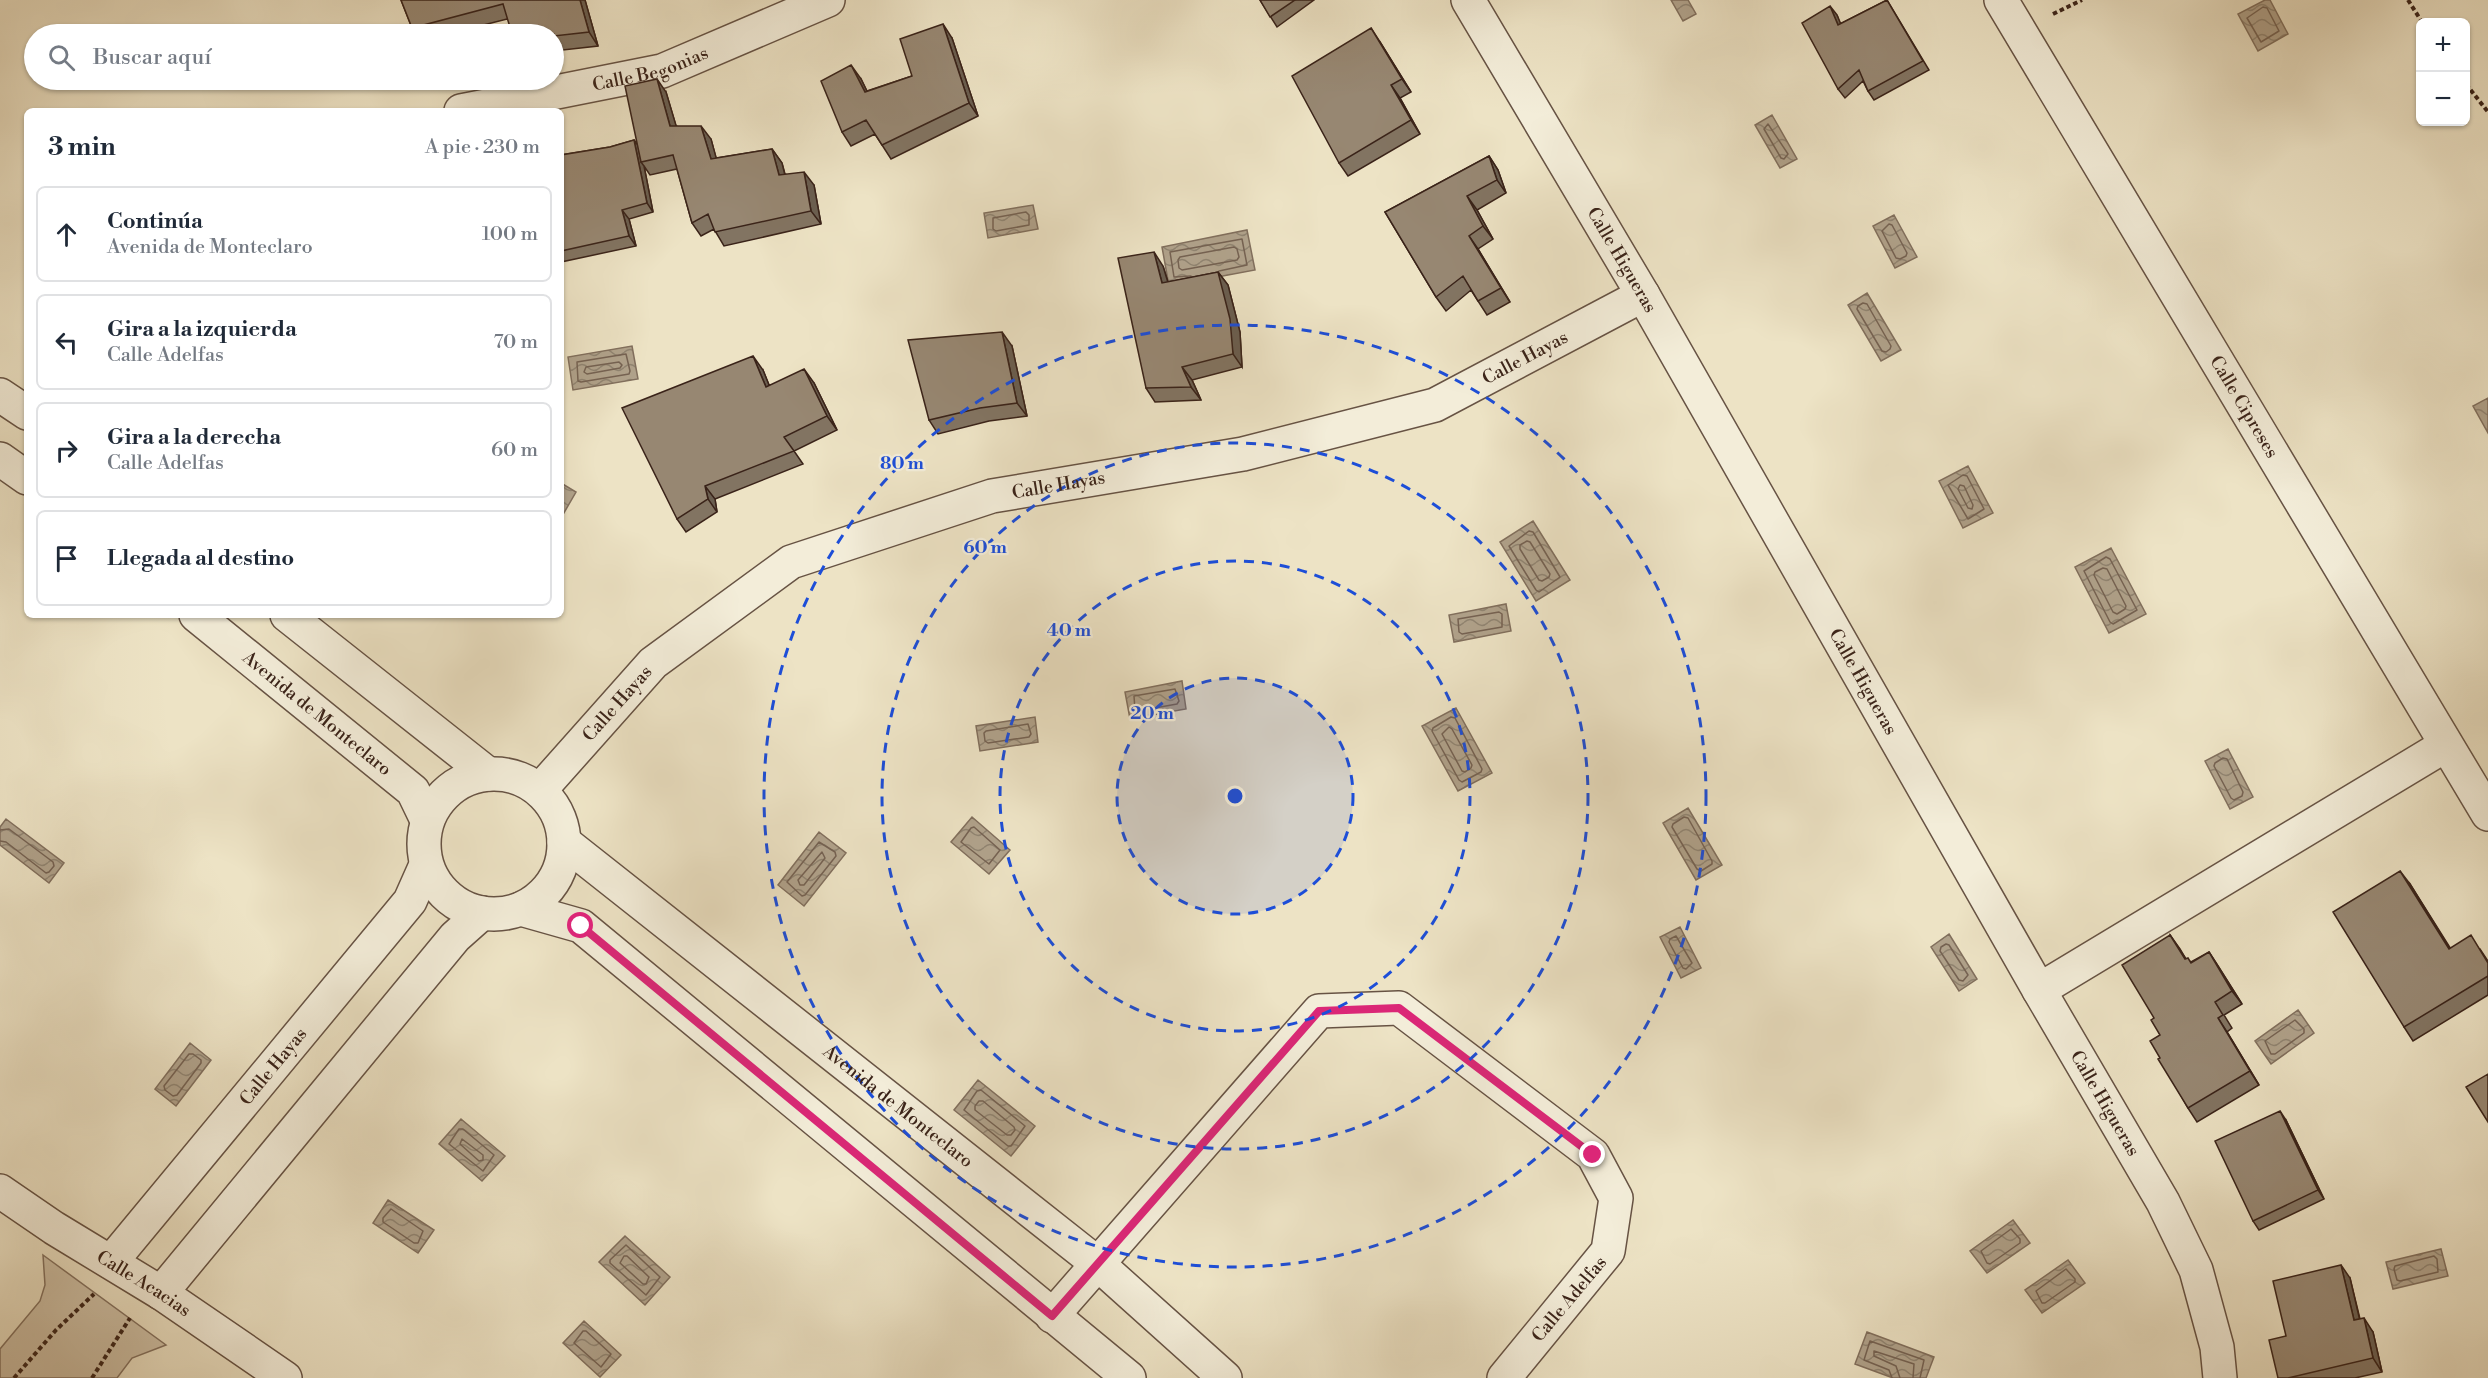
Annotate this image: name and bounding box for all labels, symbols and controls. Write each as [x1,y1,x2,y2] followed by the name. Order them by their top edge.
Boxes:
[2416,18,2470,126] map controls
[2416,18,2470,72] button: +
[24,24,564,90] search box
[45,41,78,74] icon: search
[590,42,712,97] street label: Calle Begonias
[93,44,211,71] text: Buscar aquí
[2416,72,2470,126] button: −
[48,131,116,163] text: 3 min
[425,135,540,160] text: A pie · 230 m
[1581,203,1662,317] street label: Calle Higueras
[107,208,203,235] text: Continúa
[50,218,83,251] icon: ahead
[482,222,538,247] text: 100 m
[107,235,313,260] text: Avenida de Monteclaro
[107,316,297,343] text: Gira a la izquierda
[50,326,83,359] icon: left
[1478,326,1572,390] street label: Calle Hayas
[494,330,538,355] text: 70 m
[107,343,224,368] text: Calle Adelfas
[2204,352,2283,462] street label: Calle Cipreses
[107,424,281,451] text: Gira a la derecha
[50,434,83,467] icon: right
[491,438,538,463] text: 60 m
[107,451,224,476] text: Calle Adelfas
[880,452,925,475] text: 80 m
[1010,466,1107,504] street label: Calle Hayas
[963,536,1007,559] text: 60 m
[50,542,83,575] icon: arrive
[107,545,294,572] text: Llegada al destino
[1047,619,1092,642] text: 40 m
[1823,625,1902,739] street label: Calle Higueras
[237,646,396,781] street label: Avenida de Monteclaro
[578,661,657,746] street label: Calle Hayas
[1130,702,1174,725] text: 20 m
[1225,786,1245,806] centre of rings
[567,912,593,938] route start
[235,1023,312,1110] street label: Calle Hayas
[817,1039,978,1173] street label: Avenida de Monteclaro
[2065,1046,2145,1161] street label: Calle Higueras
[1579,1141,1605,1167] route end
[92,1246,195,1322] street label: Calle Acacias
[1527,1252,1612,1347] street label: Calle Adelfas

